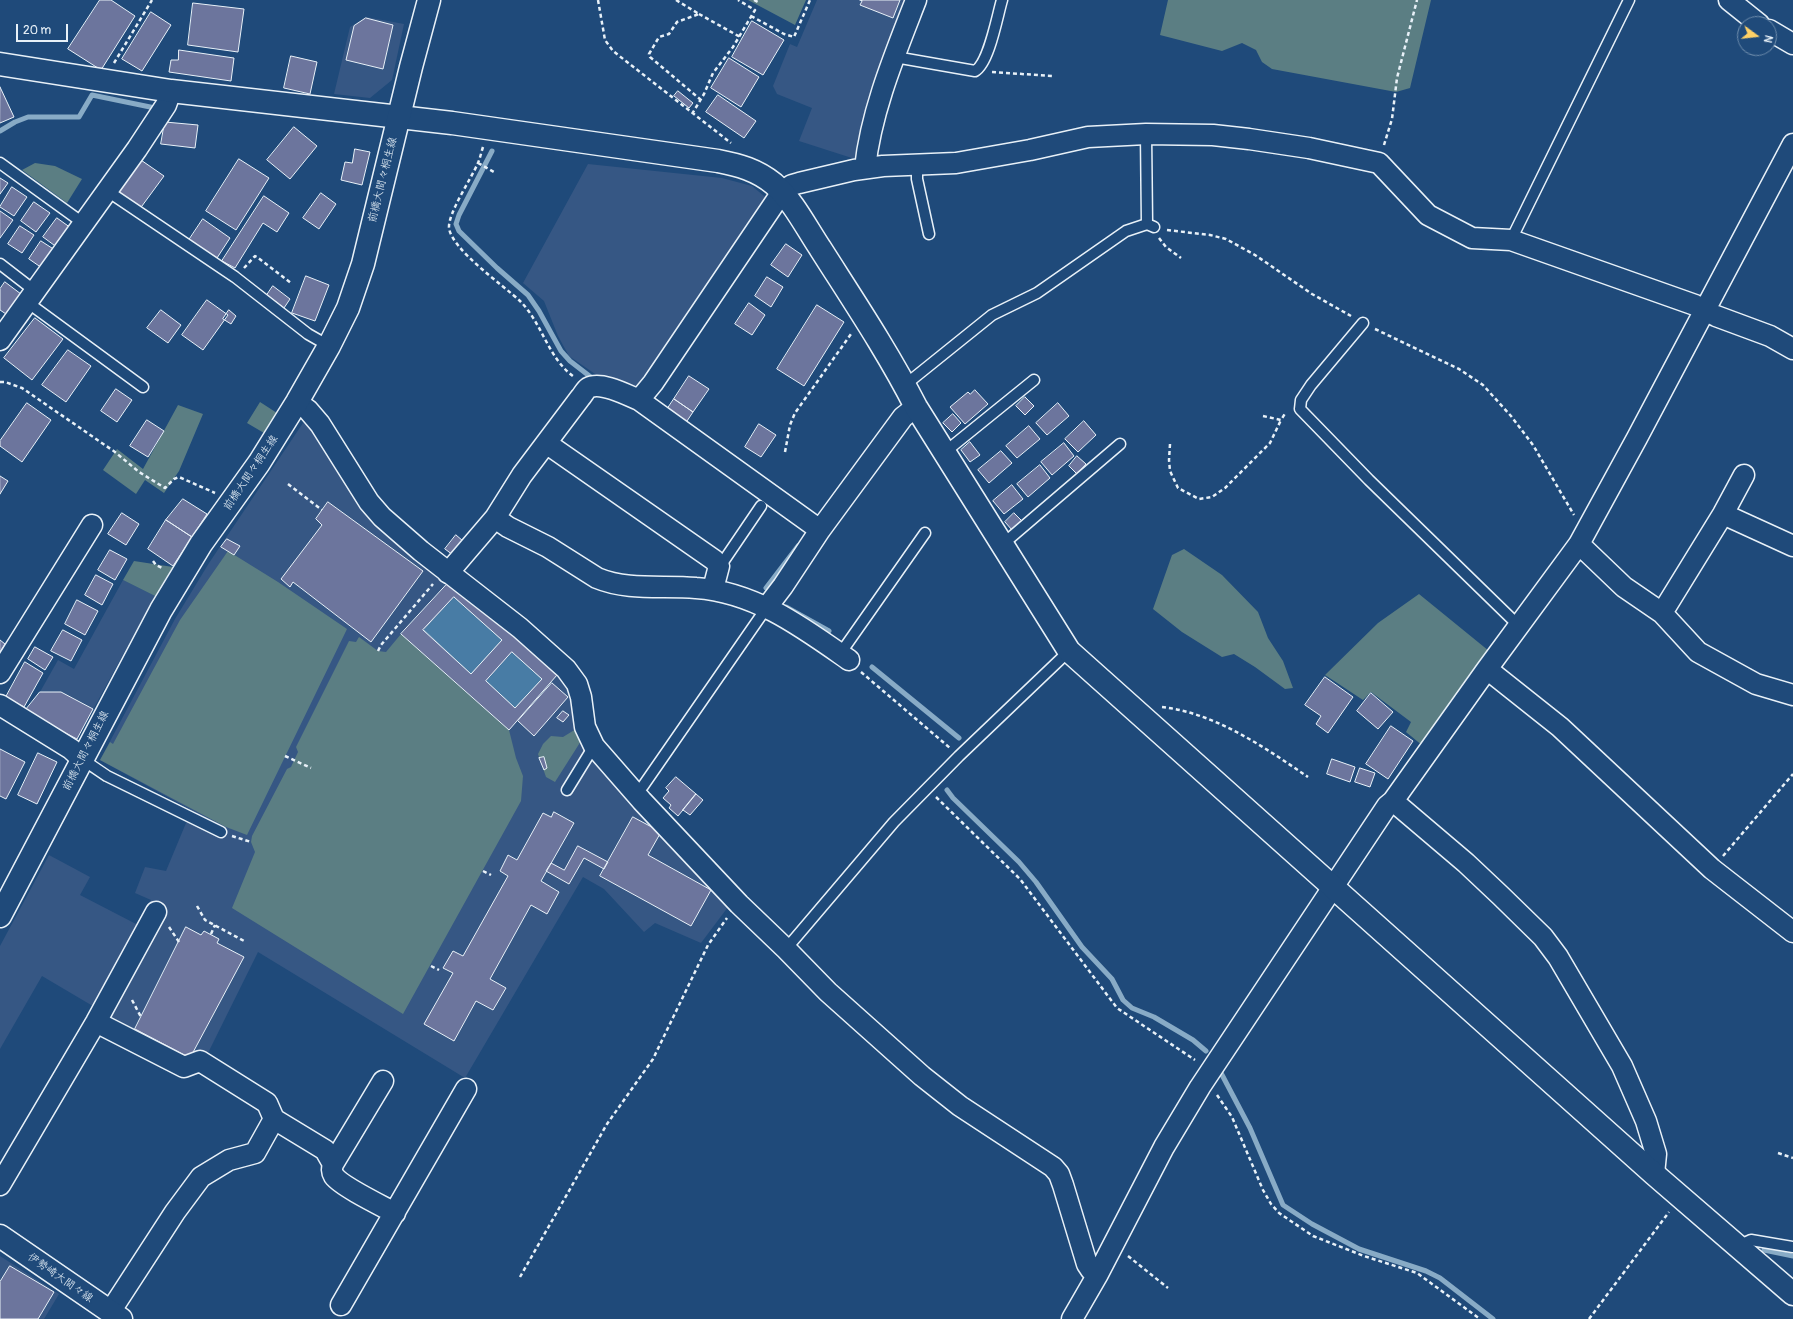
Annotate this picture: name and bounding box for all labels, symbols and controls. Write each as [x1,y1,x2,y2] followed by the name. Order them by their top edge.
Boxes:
[18,16,70,42] scale bar
[1737,16,1777,56] north arrow
[23,23,51,38] text: 20 m
[1761,34,1775,44] text: N
[366,136,400,224] street label: 前橋大間々桐生線
[221,433,281,513] street label: 前橋大間々桐生線
[60,709,112,793] street label: 前橋大間々桐生線
[25,1251,95,1305] street label: 伊勢崎大間々線

